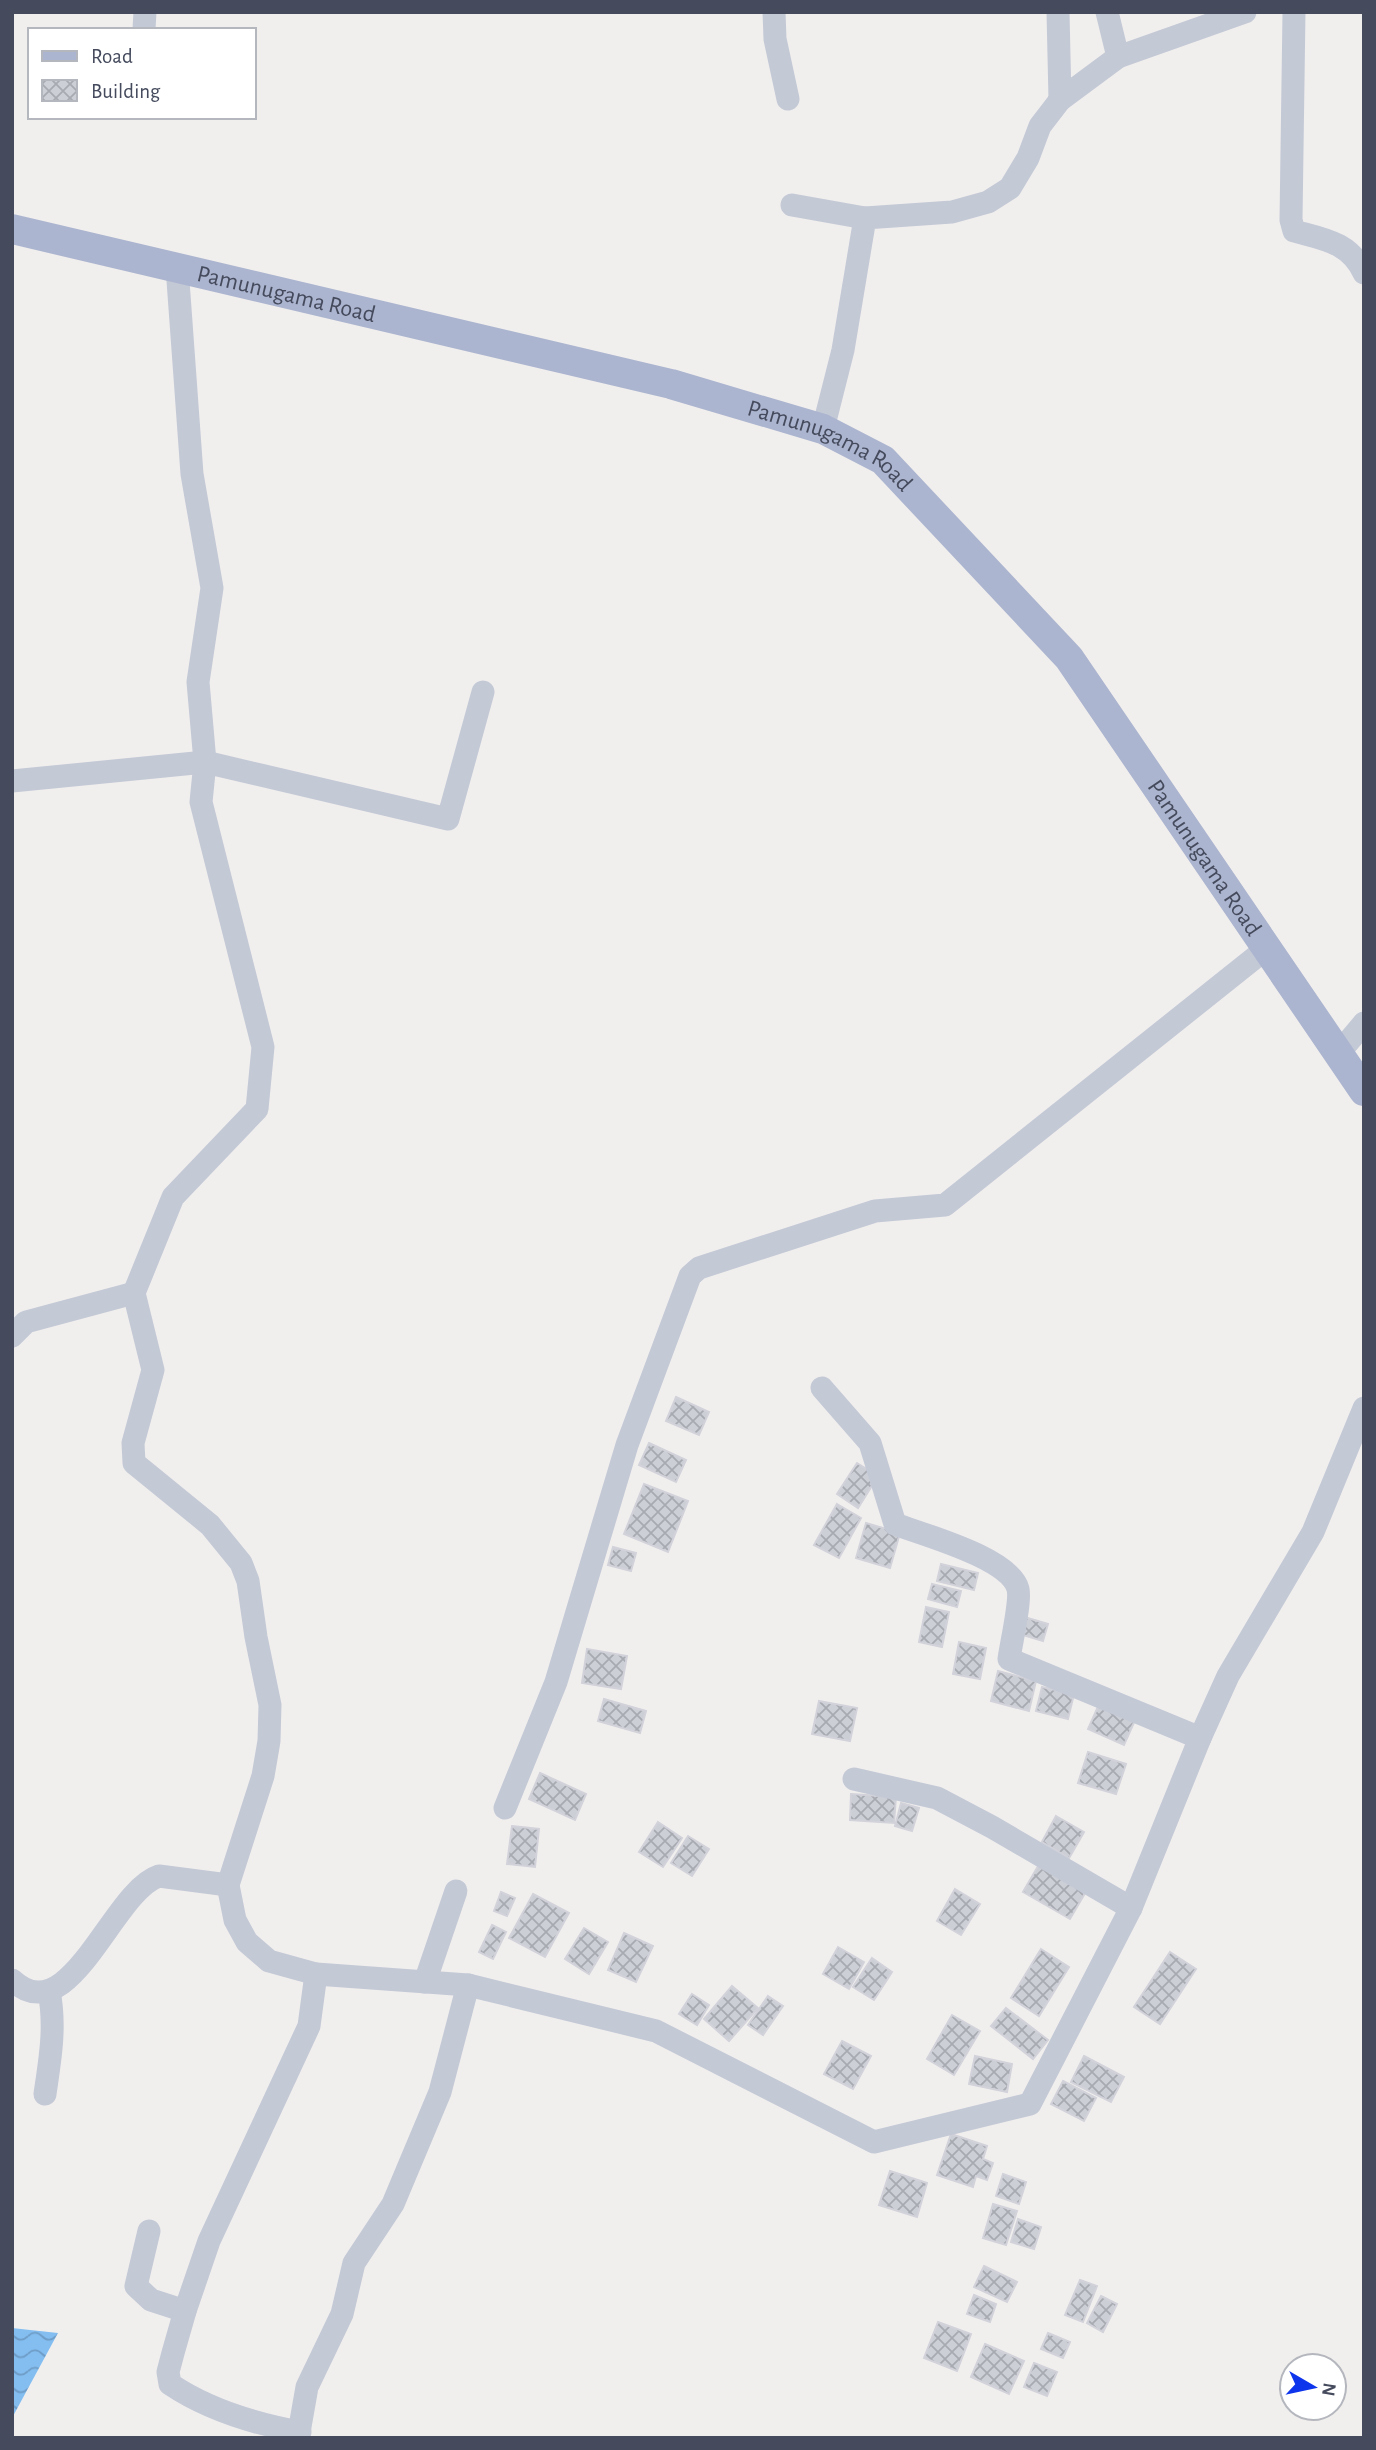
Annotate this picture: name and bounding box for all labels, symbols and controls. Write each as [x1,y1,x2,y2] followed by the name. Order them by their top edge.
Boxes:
[28,28,256,119] legend
[91,46,133,67] text: Road
[91,81,161,102] text: Building
[195,262,378,327] street label: Pamunugama Road
[745,396,917,496] street label: Pamunugama Road
[1143,776,1265,940] street label: Pamunugama Road
[1278,2352,1348,2422] north arrow
[1318,2381,1339,2397] text: N

